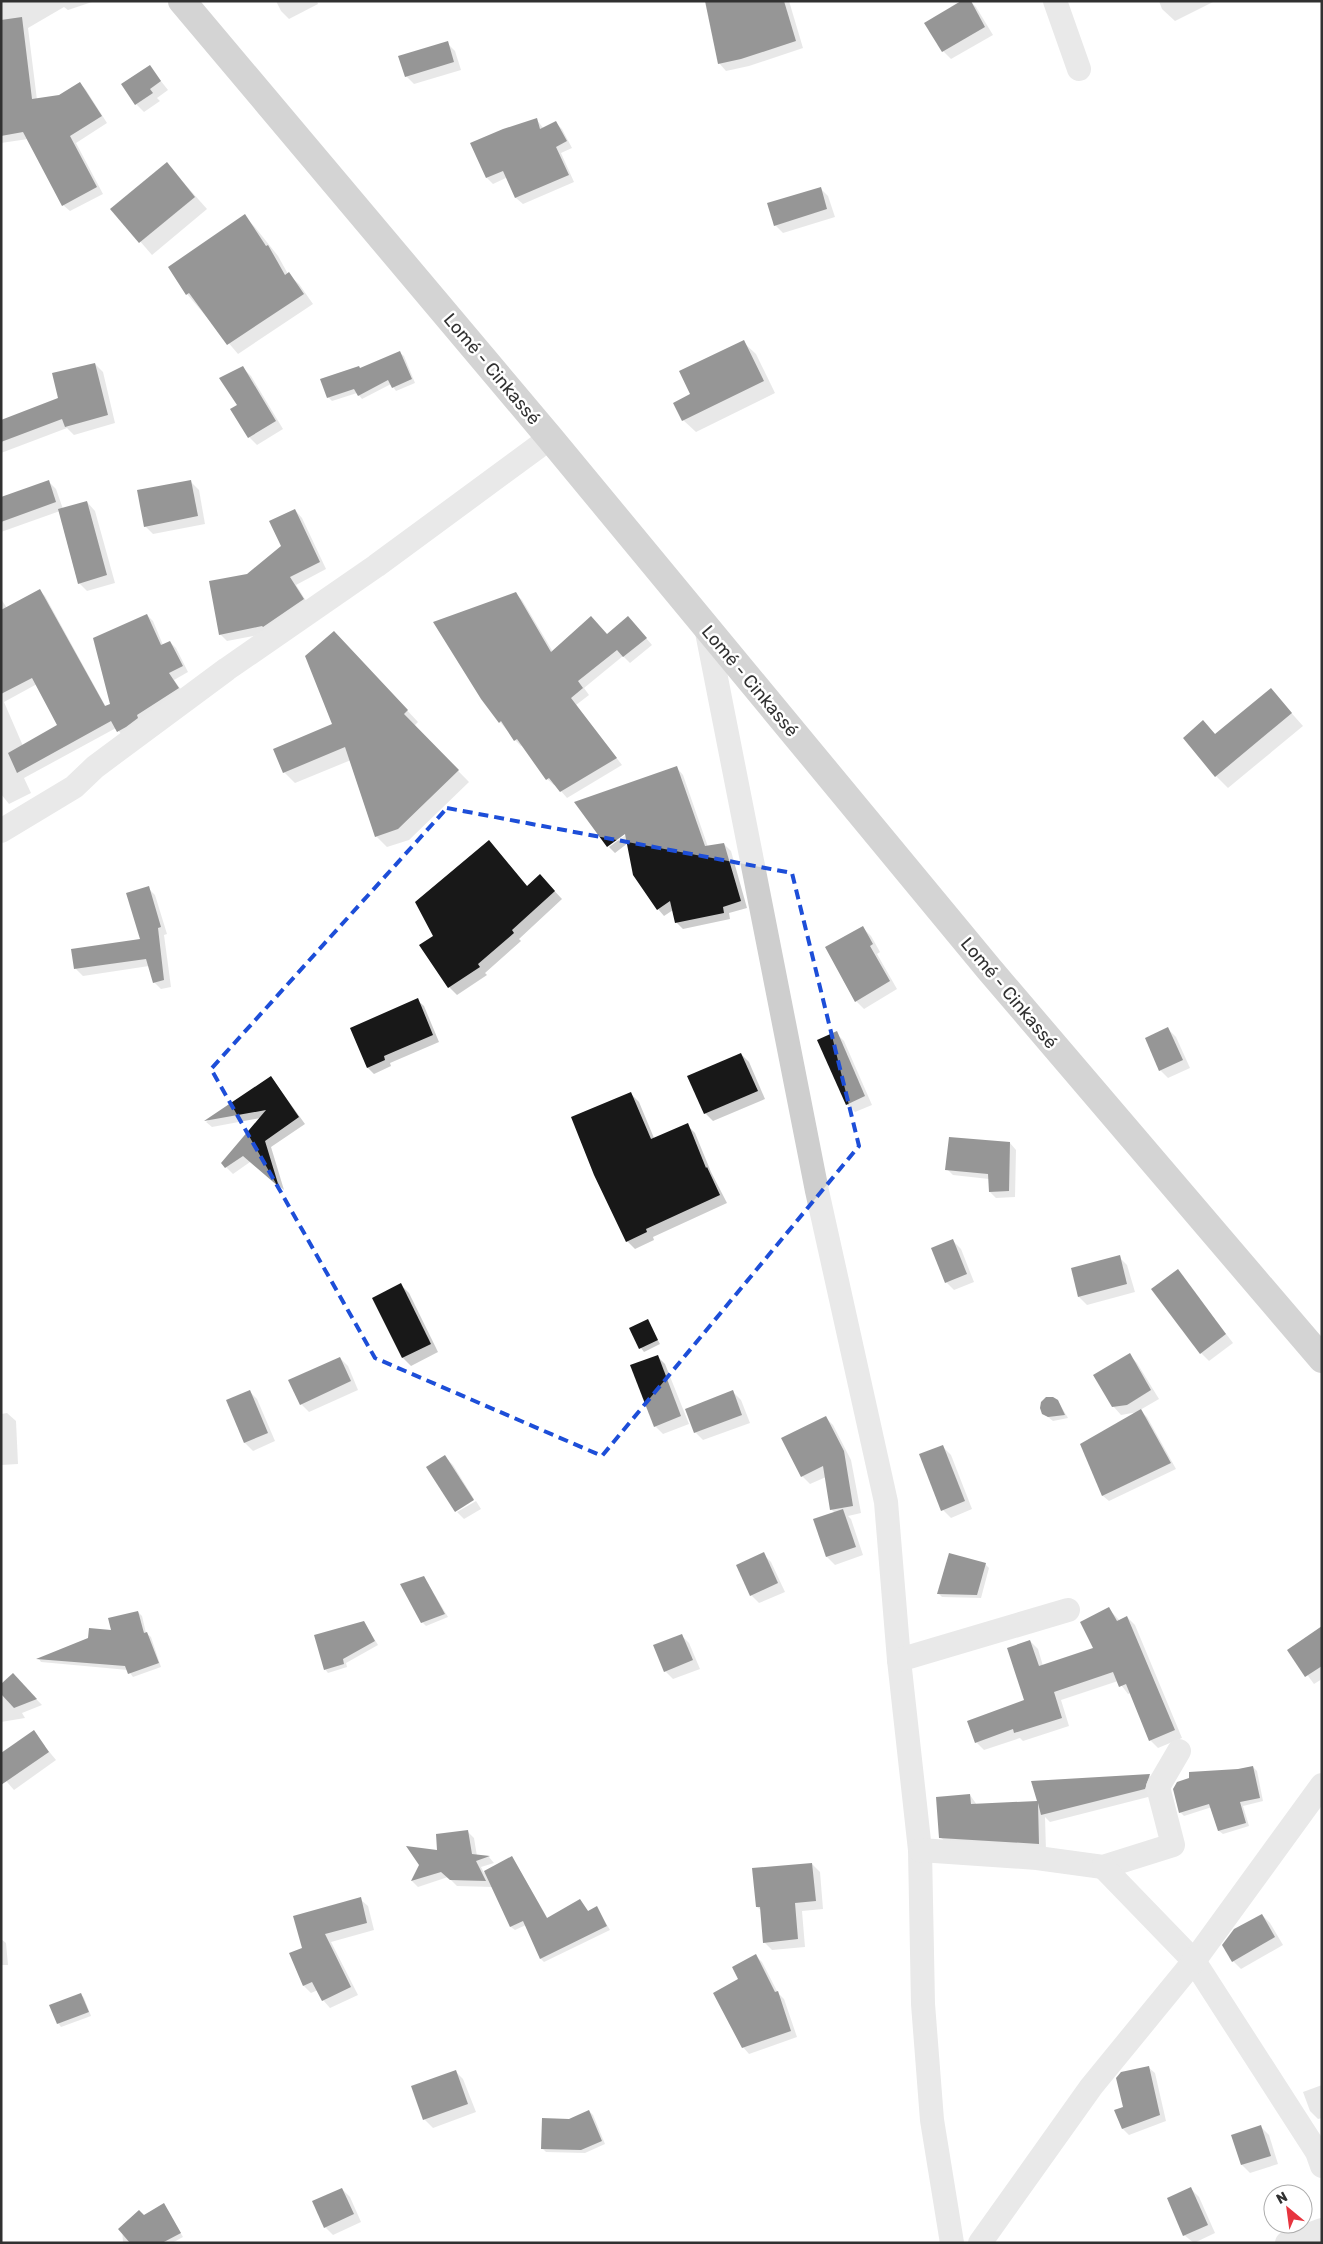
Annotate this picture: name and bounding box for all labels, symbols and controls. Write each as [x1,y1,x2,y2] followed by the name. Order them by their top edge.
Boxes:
[439,309,545,429] street label: Lomé - Cinkassé
[697,621,803,741] street label: Lomé - Cinkassé
[956,933,1062,1053] street label: Lomé - Cinkassé
[1263,2184,1313,2234] north arrow
[1273,2188,1290,2208] text: N

